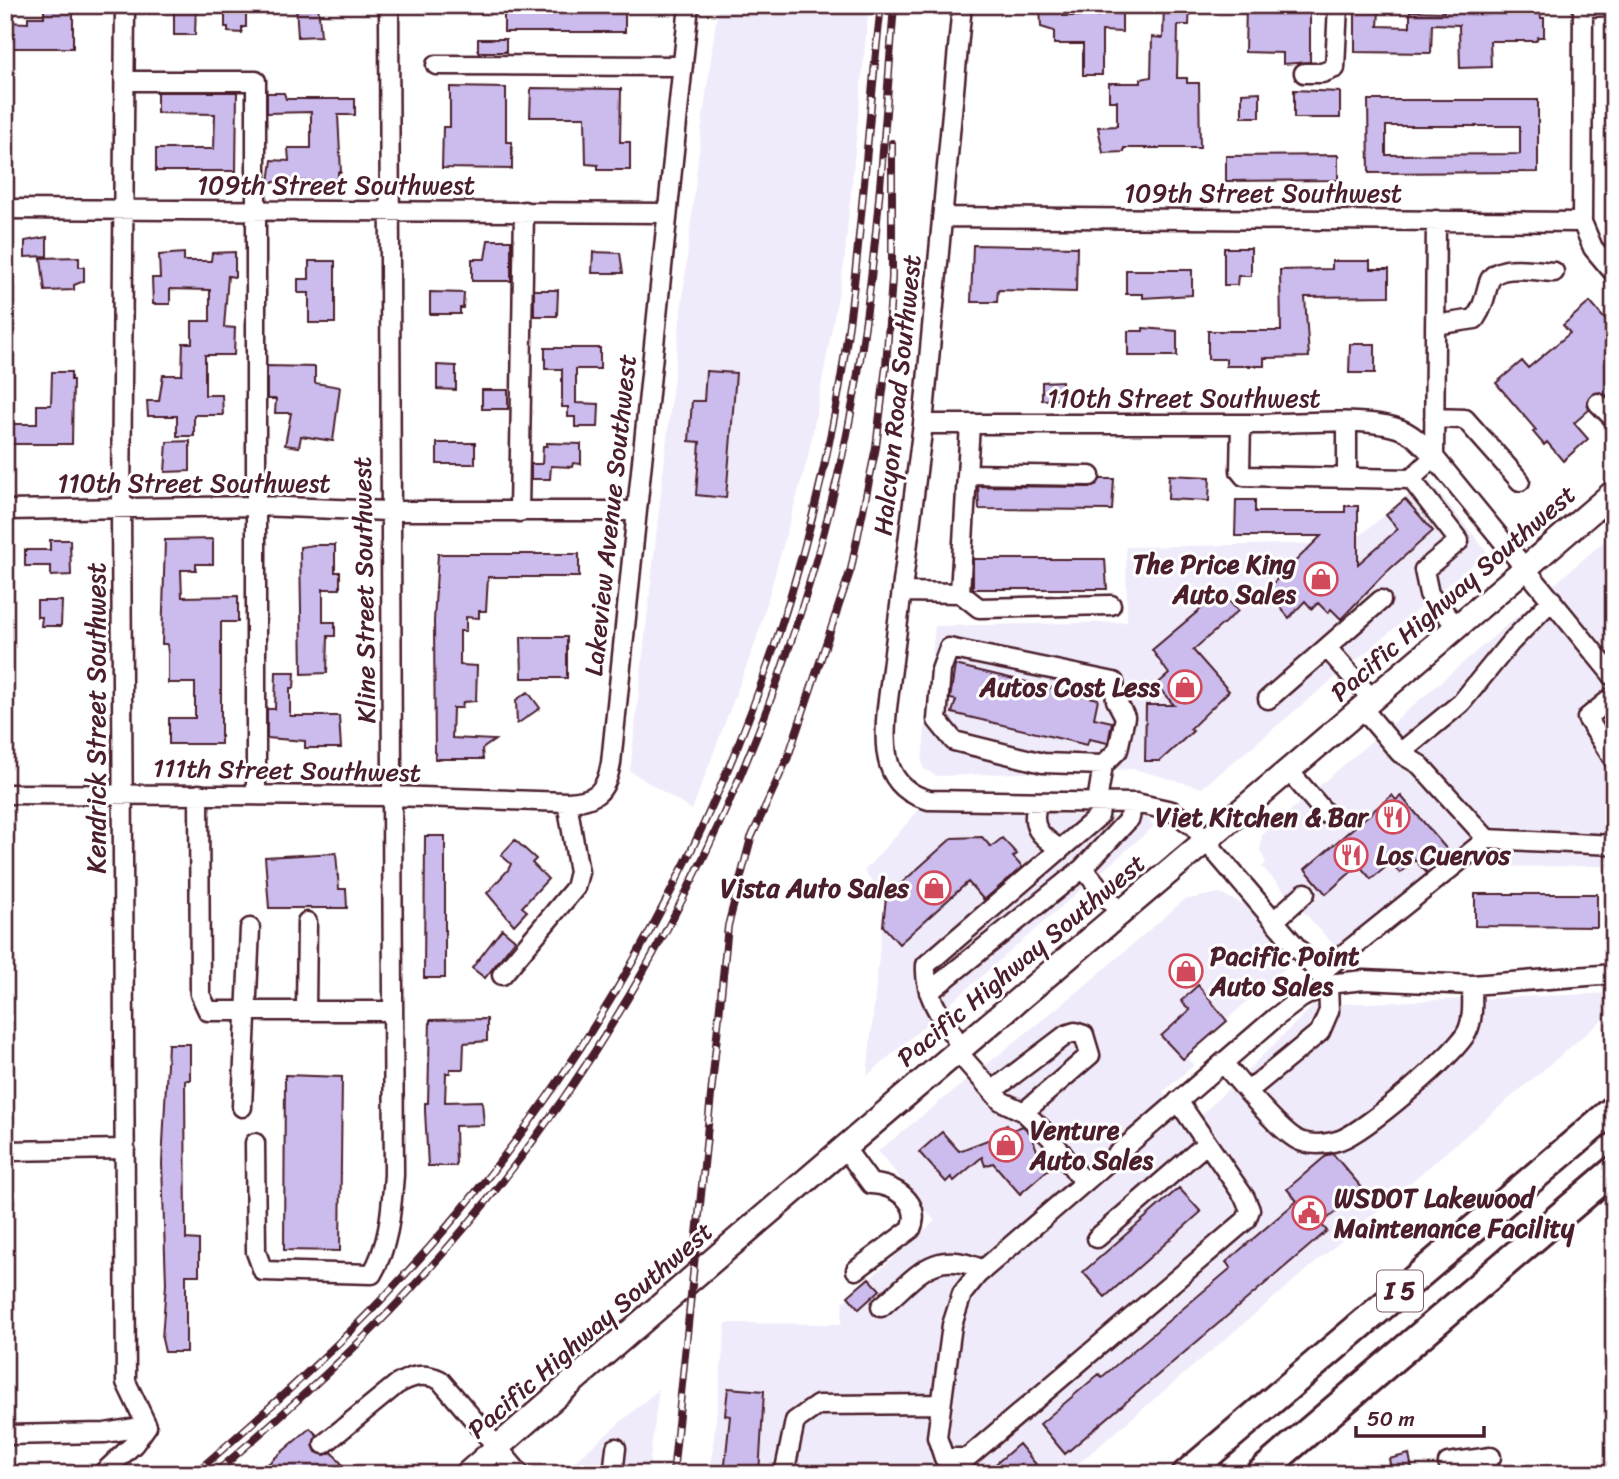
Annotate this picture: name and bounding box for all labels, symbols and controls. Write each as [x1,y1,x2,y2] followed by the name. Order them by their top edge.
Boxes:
[197,162,475,208] street label: 109th Street Southwest
[1124,170,1402,216] street label: 109th Street Southwest
[859,252,935,538] street label: Halcyon Road Southwest
[570,352,650,678] street label: Lakeview Avenue Southwest
[1047,375,1321,421] street label: 110th Street Southwest
[339,456,389,724] street label: Kline Street Southwest
[57,460,331,506] street label: 110th Street Southwest
[1319,472,1587,714] street label: Pacific Highway Southwest
[1132,541,1297,617] place label: The Price King Auto Sales
[1302,560,1340,598] shop icon: The Price King Auto Sales
[73,562,119,874] street label: Kendrick Street Southwest
[979,664,1161,710] place label: Autos Cost Less
[1166,668,1204,706] shop icon: Autos Cost Less
[153,745,421,795] street label: 111th Street Southwest
[1155,794,1370,840] place label: Viet Kitchen & Bar
[1374,798,1412,836] restaurant icon: Viet Kitchen & Bar
[1376,832,1512,878] place label: Los Cuervos
[1332,836,1370,874] restaurant icon: Los Cuervos
[886,841,1156,1079] street label: Pacific Highway Southwest
[721,865,910,911] place label: Vista Auto Sales
[915,869,953,907] shop icon: Vista Auto Sales
[1209,933,1360,1009] place label: Pacific Point Auto Sales
[1167,952,1205,990] shop icon: Pacific Point Auto Sales
[1029,1107,1154,1183] place label: Venture Auto Sales
[987,1126,1025,1164] shop icon: Venture Auto Sales
[1333,1175,1575,1251] place label: WSDOT Lakewood Maintenance Facility
[1290,1194,1328,1232] public building icon: WSDOT Lakewood Maintenance Facility
[456,1209,724,1451] street label: Pacific Highway Southwest
[1377,1270,1423,1311] road number: I 5
[1356,1395,1484,1439] scale bar
[1367,1400,1415,1438] text: 50 m

